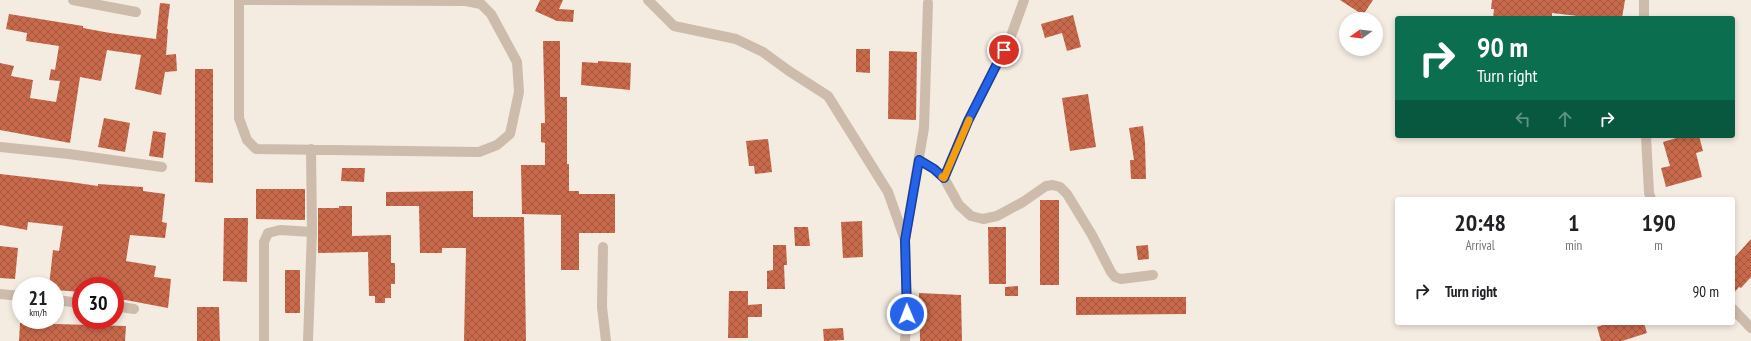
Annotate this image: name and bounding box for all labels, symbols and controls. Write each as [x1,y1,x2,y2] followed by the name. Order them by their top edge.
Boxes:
[1339,12,1383,56] north arrow
[1339,12,1383,56] map controls
[1477,28,1528,65] text: 90 m
[1411,32,1463,84] icon: right
[987,33,1021,67] pin
[993,39,1015,61] icon: arrive
[1477,64,1537,87] text: Turn right
[1512,108,1534,130] icon: left
[1554,108,1576,130] icon: ahead
[1596,108,1618,130] icon: right
[1454,207,1506,238] text: 20:48
[1568,207,1579,238] text: 1
[1641,207,1676,238] text: 190
[1465,237,1495,254] text: Arrival
[1565,237,1582,254] text: min
[1654,237,1663,254] text: m
[72,277,124,329] speed limit sign: 30
[1411,280,1433,302] icon: right
[1445,282,1497,301] text: Turn right
[1693,282,1719,301] text: 90 m
[28,285,48,311] text: 21
[886,293,928,335] position arrow
[29,306,47,319] text: km/h

